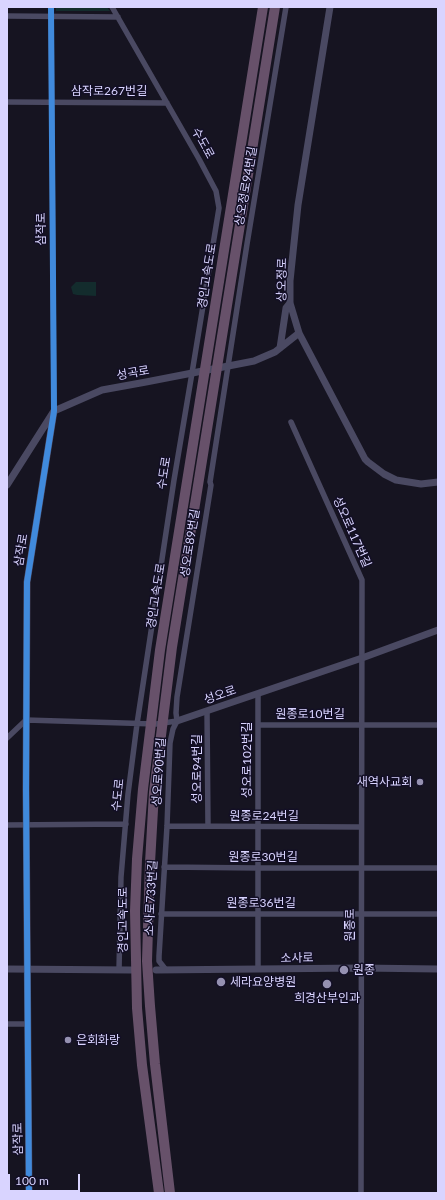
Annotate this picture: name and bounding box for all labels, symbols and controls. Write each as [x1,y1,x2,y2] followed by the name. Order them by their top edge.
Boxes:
[71,84,147,98] street label: 삼작로267번길
[189,125,217,161] street label: 수도로
[232,145,260,227] street label: 상오정로94번길
[34,212,48,246] street label: 삼작로
[195,242,219,310] street label: 경인고속도로
[274,258,290,302] street label: 상오정로
[115,363,151,383] street label: 성곡로
[154,456,174,490] street label: 수도로
[330,494,374,570] street label: 성오로117번길
[177,508,203,578] street label: 성오로89번길
[11,533,31,567] street label: 삼작로
[144,562,168,630] street label: 경인고속도로
[202,683,238,707] street label: 성오로
[275,707,345,721] street label: 원종로10번길
[240,722,254,798] street label: 성오로102번길
[190,734,204,804] street label: 성오로94번길
[149,737,169,807] street label: 성오로90번길
[357,775,412,789] place label: 새역사교회
[415,777,425,787] marker: 새역사교회
[109,778,127,812] street label: 수도로
[229,809,299,823] street label: 원종로24번길
[228,850,298,864] street label: 원종로30번길
[142,860,160,936] street label: 소사로733번길
[116,887,130,953] street label: 경인고속도로
[226,896,296,910] street label: 원종로36번길
[343,908,357,942] street label: 원종로
[280,951,314,965] street label: 소사로
[353,963,375,977] place label: 원종
[338,964,350,976] marker: 원종
[230,975,296,989] place label: 세라요양병원
[215,976,227,988] marker: 세라요양병원
[321,978,333,990] marker: 희경산부인과
[294,991,360,1005] place label: 희경산부인과
[76,1033,120,1047] place label: 은회화랑
[63,1035,73,1045] marker: 은회화랑
[11,1122,25,1156] street label: 삼작로
[10,1166,82,1192] scale bar
[15,1173,49,1188] text: 100 m

